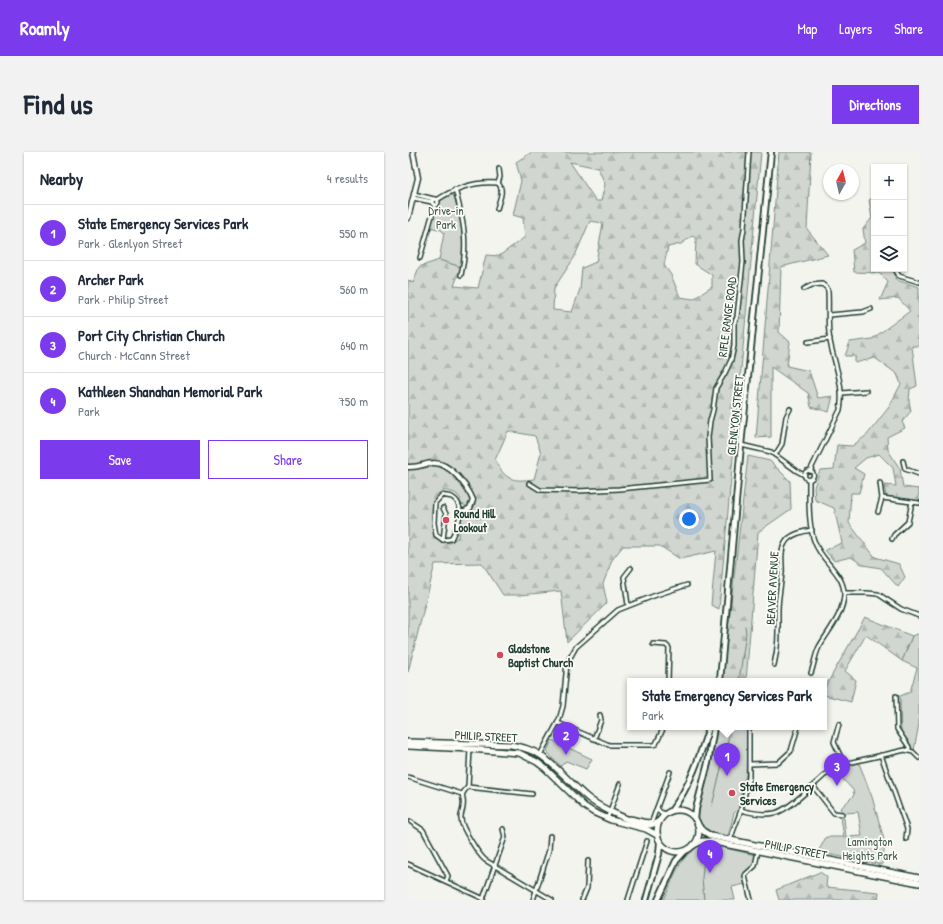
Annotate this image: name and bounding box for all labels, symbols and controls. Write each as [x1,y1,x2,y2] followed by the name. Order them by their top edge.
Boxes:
[20,15,70,41] text: Roamly
[797,19,817,38] text: Map
[839,19,872,38] text: Layers
[894,19,923,38] text: Share
[24,85,93,123] text: Find us
[832,85,919,124] button: Directions
[823,164,859,200] north arrow
[871,164,907,272] map controls
[871,164,907,200] button: +
[40,167,83,190] text: Nearby
[327,169,368,187] text: 4 results
[871,200,907,236] button: −
[428,202,464,233] park label: Drive-in Park
[78,213,248,234] text: State Emergency Services Park
[51,224,55,242] text: 1
[339,224,368,242] text: 550 m
[78,234,182,252] text: Park · Glenlyon Street
[871,236,907,272] button: layers
[78,269,144,290] text: Archer Park
[714,276,740,358] street label: RIFLE RANGE ROAD
[50,280,56,298] text: 2
[340,280,368,298] text: 560 m
[78,290,168,308] text: Park · Philip Street
[78,325,225,346] text: Port City Christian Church
[50,336,56,354] text: 3
[340,336,368,354] text: 640 m
[78,346,190,364] text: Church · McCann Street
[722,374,748,456] street label: GLENLYON STREET
[78,381,262,402] text: Kathleen Shanahan Memorial Park
[51,392,55,410] text: 4
[338,392,368,410] text: 750 m
[78,402,100,420] text: Park
[40,440,200,479] button: Save
[208,440,368,479] button: Share
[454,505,496,536] place label: Round Hill Lookout
[679,509,699,529] your location
[441,515,451,525] marker: Round Hill Lookout
[762,550,782,625] street label: BEAVER AVENUE
[508,640,574,672] place label: Gladstone Baptist Church
[495,650,505,660] marker: Gladstone Baptist Church
[627,678,827,730] popup
[642,685,812,706] text: State Emergency Services Park
[642,706,664,724] text: Park
[553,722,579,755] pin: 2
[454,726,518,746] street label: PHILIP STREET
[714,743,740,776] pin: 1
[824,753,850,786] pin: 3
[740,778,814,809] place label: State Emergency Services
[727,788,737,798] marker: State Emergency Services
[842,833,898,864] park label: Lamington Heights Park
[764,835,829,863] street label: PHILIP STREET
[697,840,723,873] pin: 4

